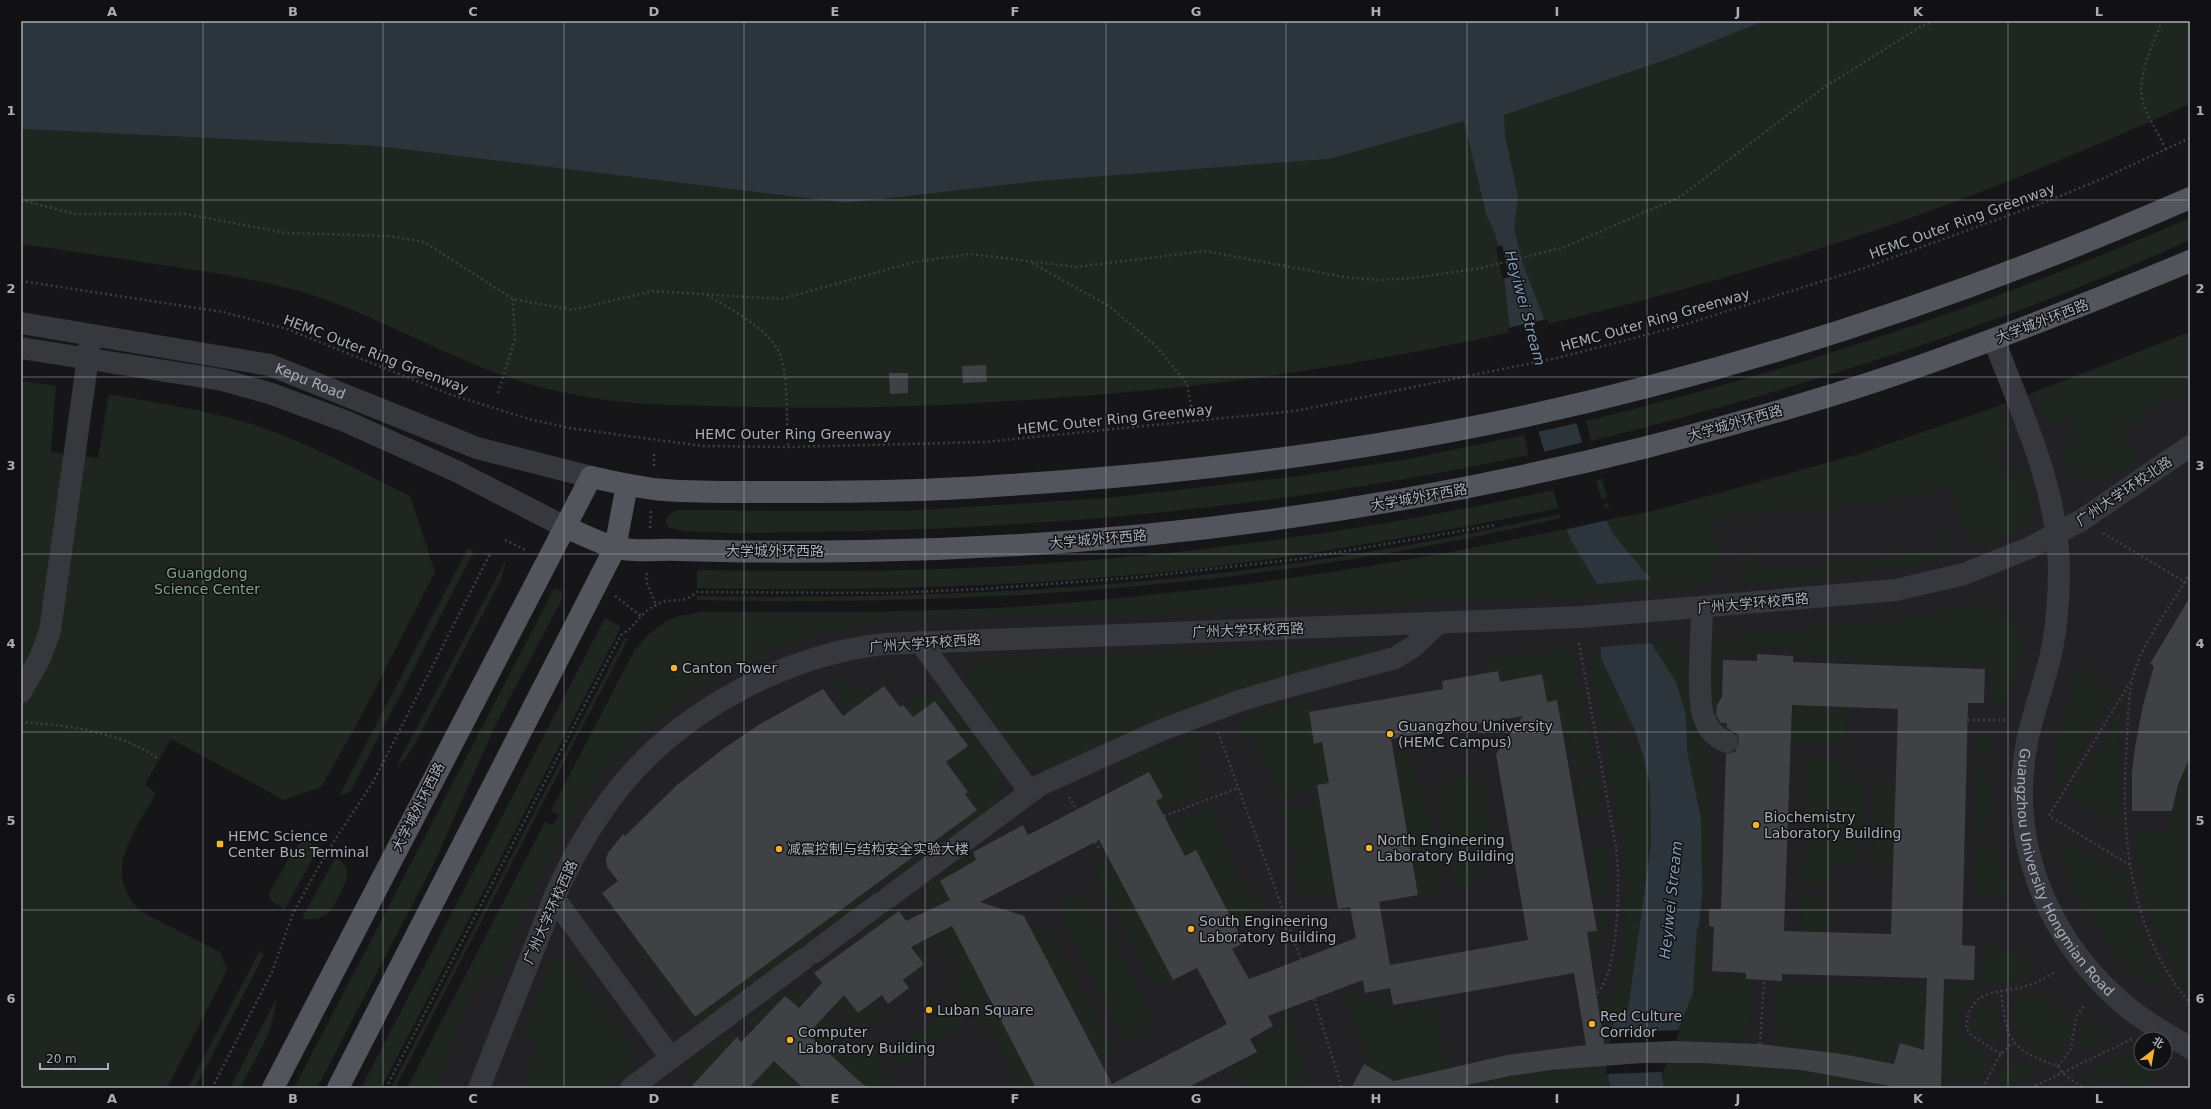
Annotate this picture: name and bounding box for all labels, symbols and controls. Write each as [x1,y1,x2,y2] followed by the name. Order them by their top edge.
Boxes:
[107,4,117,19] text: A
[288,4,298,19] text: B
[468,4,478,19] text: C
[649,4,660,19] text: D
[831,4,839,19] text: E
[1011,4,1019,19] text: F
[1191,4,1201,19] text: G
[1371,4,1381,19] text: H
[1555,4,1559,19] text: I
[1735,4,1740,19] text: J
[1913,4,1924,19] text: K
[2095,4,2103,19] text: L
[6,103,16,118] text: 1
[2195,103,2205,118] text: 1
[1867,180,2057,262] street label: HEMC Outer Ring Greenway
[1501,248,1549,368] water label: Heyiwei Stream
[6,281,16,296] text: 2
[2195,281,2205,296] text: 2
[1558,285,1752,355] street label: HEMC Outer Ring Greenway
[1993,296,2091,346] street label: 大学城外环西路
[281,311,471,397] street label: HEMC Outer Ring Greenway
[273,360,348,402] street label: Kepu Road
[1016,401,1214,437] street label: HEMC Outer Ring Greenway
[1686,402,1784,444] street label: 大学城外环西路
[695,426,891,442] street label: HEMC Outer Ring Greenway
[2073,453,2175,529] street label: 广州大学环校北路
[6,458,16,473] text: 3
[2195,458,2205,473] text: 3
[1369,481,1469,513] street label: 大学城外环西路
[1048,527,1148,551] street label: 大学城外环西路
[726,543,824,559] street label: 大学城外环西路
[154,565,260,597] park label: Guangdong Science Center
[1697,590,1809,616] street label: 广州大学环校西路
[1192,620,1304,640] street label: 广州大学环校西路
[869,631,981,655] street label: 广州大学环校西路
[6,636,16,651] text: 4
[2195,636,2205,651] text: 4
[682,660,777,676] place label: Canton Tower
[669,663,679,673] marker: Canton Tower
[1398,718,1553,750] place label: Guangzhou University (HEMC Campus)
[1385,729,1395,739] marker: Guangzhou University (HEMC Campus)
[2014,747,2118,999] street label: Guangzhou University Hongmian Road
[389,760,447,854] street label: 大学城外环西路
[1764,809,1902,841] place label: Biochemistry Laboratory Building
[6,813,16,828] text: 5
[2195,813,2205,828] text: 5
[1751,820,1761,830] marker: Biochemistry Laboratory Building
[228,828,369,860] place label: HEMC Science Center Bus Terminal
[1377,832,1515,864] place label: North Engineering Laboratory Building
[215,839,225,849] marker: HEMC Science Center Bus Terminal
[1656,840,1686,960] water label: Heyiwei Stream
[787,841,969,857] place label: 减震控制与结构安全实验大楼
[1364,843,1374,853] marker: North Engineering Laboratory Building
[774,844,784,854] marker: 减震控制与结构安全实验大楼
[520,858,580,966] street label: 广州大学环校西路
[1199,913,1337,945] place label: South Engineering Laboratory Building
[1186,924,1196,934] marker: South Engineering Laboratory Building
[6,991,16,1006] text: 6
[2195,991,2205,1006] text: 6
[937,1002,1034,1018] place label: Luban Square
[924,1005,934,1015] marker: Luban Square
[1600,1008,1682,1040] place label: Red Culture Corridor
[1587,1019,1597,1029] marker: Red Culture Corridor
[798,1024,936,1056] place label: Computer Laboratory Building
[2133,1031,2173,1071] north arrow
[2150,1034,2166,1051] text: 北
[785,1035,795,1045] marker: Computer Laboratory Building
[40,1045,108,1071] scale bar
[46,1052,77,1066] text: 20 m
[107,1091,117,1106] text: A
[288,1091,298,1106] text: B
[468,1091,478,1106] text: C
[649,1091,660,1106] text: D
[831,1091,839,1106] text: E
[1011,1091,1019,1106] text: F
[1191,1091,1201,1106] text: G
[1371,1091,1381,1106] text: H
[1555,1091,1559,1106] text: I
[1735,1091,1740,1106] text: J
[1913,1091,1924,1106] text: K
[2095,1091,2103,1106] text: L

